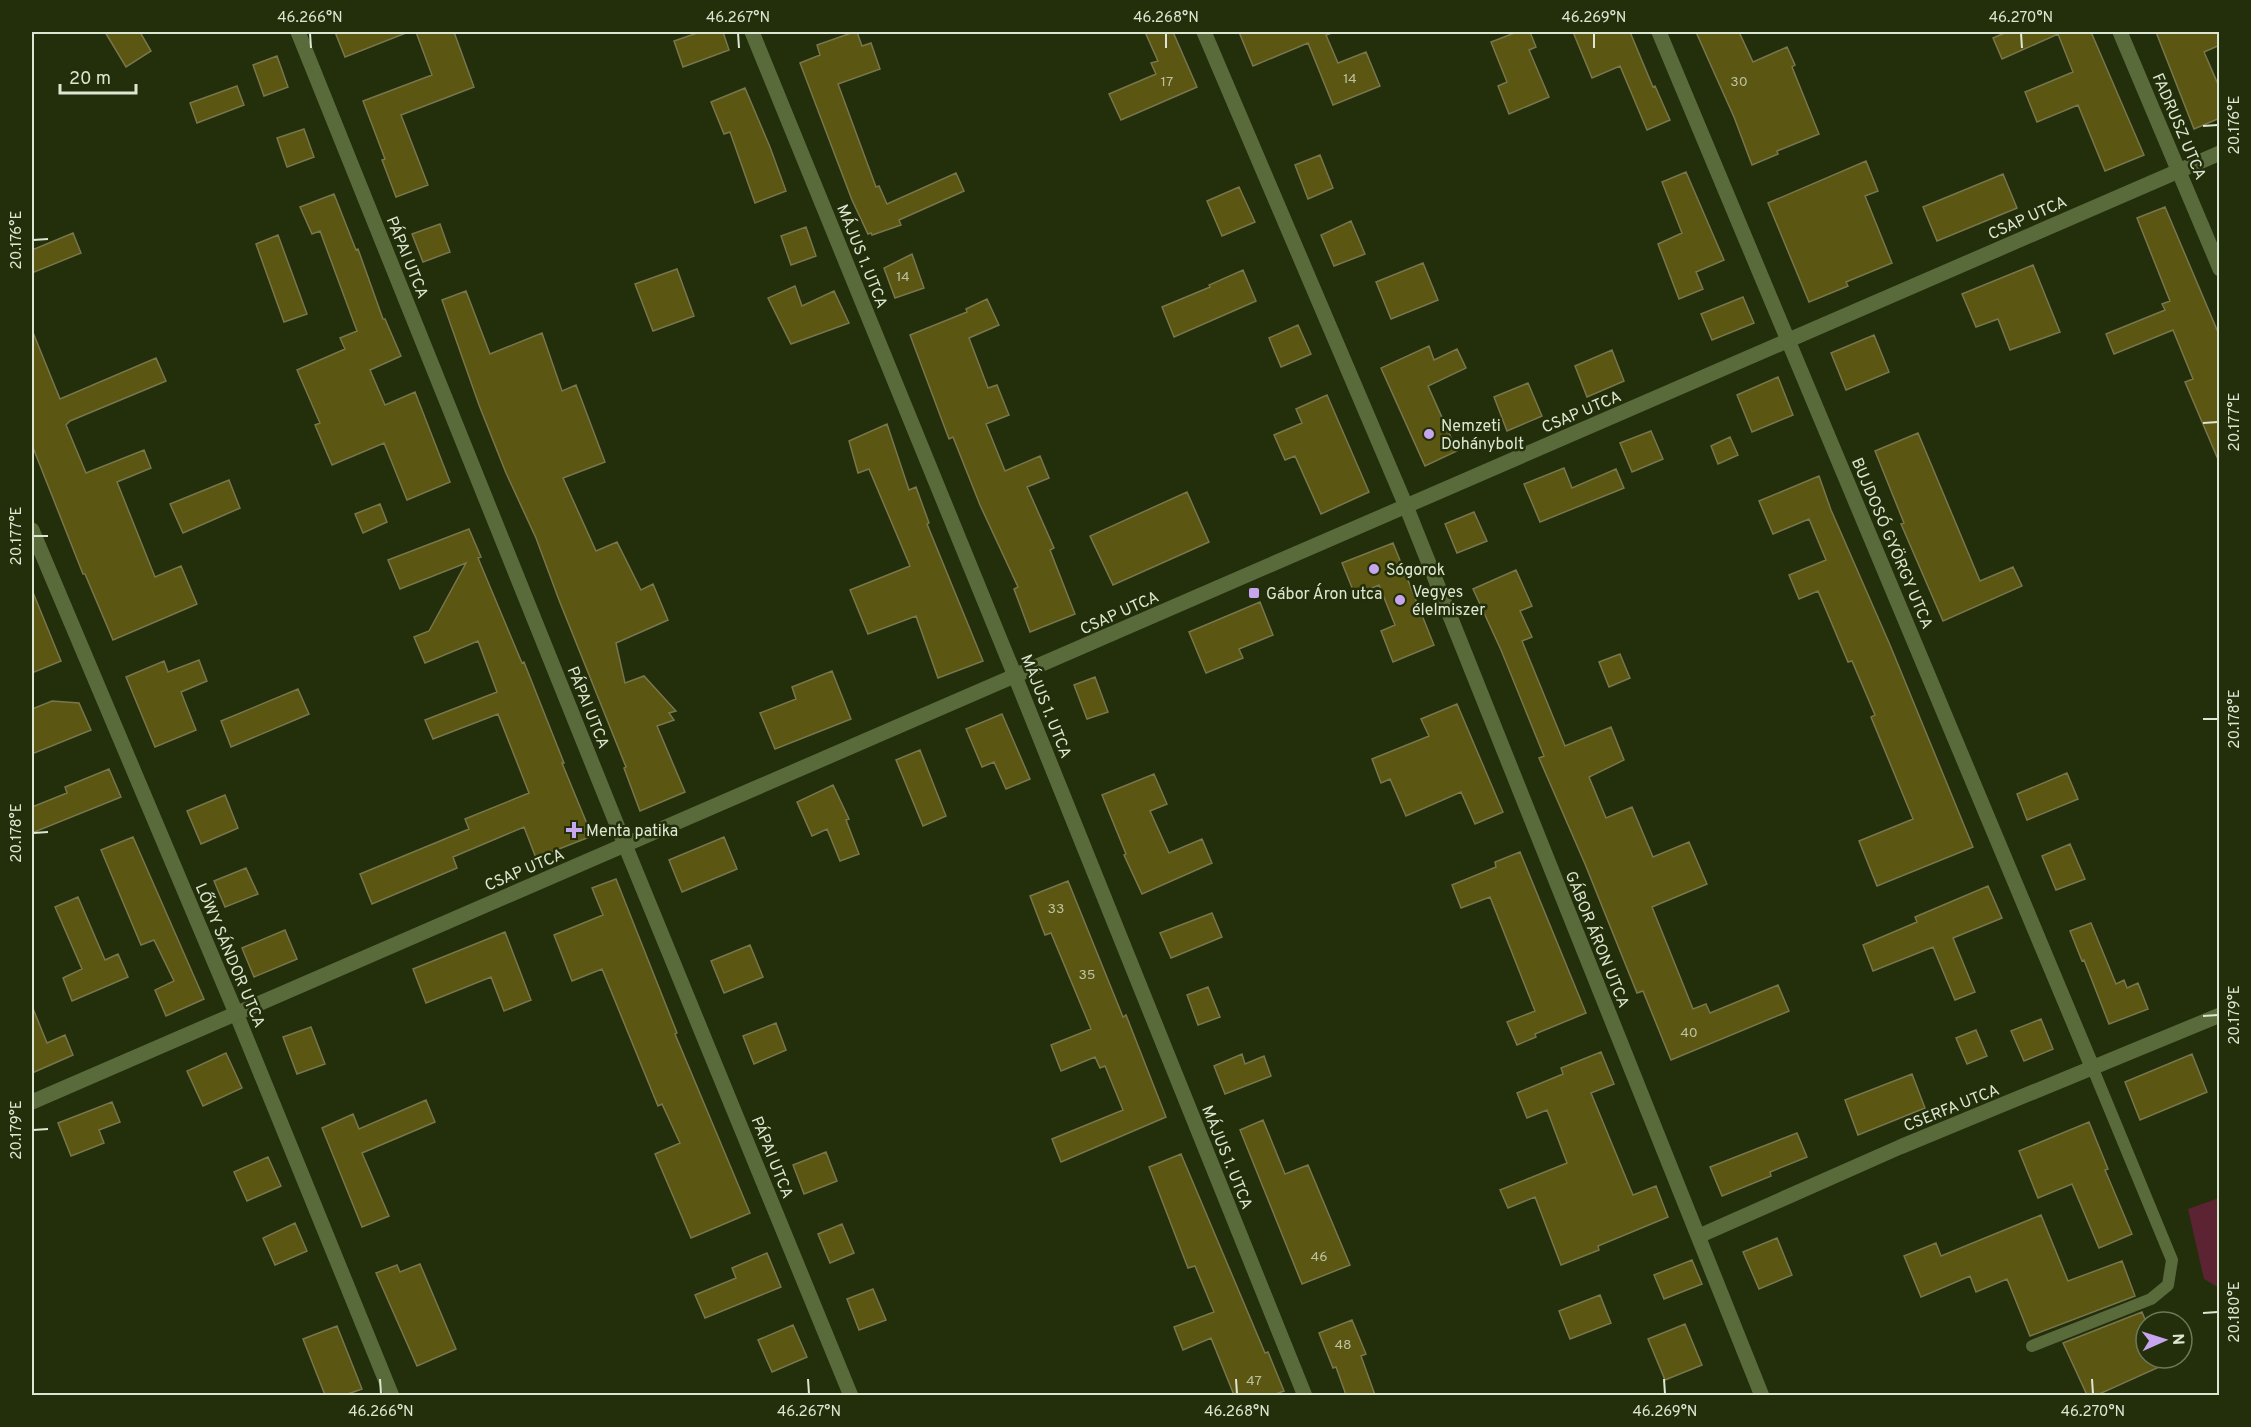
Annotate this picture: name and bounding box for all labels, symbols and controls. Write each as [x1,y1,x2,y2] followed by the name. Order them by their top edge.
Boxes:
[277,9,343,28] text: 46.266°N
[706,9,770,28] text: 46.267°N
[1133,9,1199,28] text: 46.268°N
[1562,9,1626,28] text: 46.269°N
[1989,9,2053,28] text: 46.270°N
[60,57,136,95] scale bar
[69,68,111,91] text: 20 m
[2147,70,2210,183] street label: FADRUSZ UTCA
[1343,71,1357,88] house number: 14
[1161,74,1173,91] house number: 17
[1730,74,1748,91] house number: 30
[2226,96,2245,154] text: 20.176°E
[1985,192,2071,245] street label: CSAP UTCA
[831,201,893,312] street label: MÁJUS 1. UTCA
[8,211,27,269] text: 20.176°E
[381,213,434,302] street label: PÁPAI UTCA
[896,269,910,286] house number: 14
[1539,387,1625,439] street label: CSAP UTCA
[2226,392,2245,452] text: 20.177°E
[1441,417,1524,455] place label: Nemzeti Dohánybolt
[1422,427,1436,441] marker: Nemzeti Dohánybolt
[1846,454,1938,633] street label: BUJDOSÓ GYÖRGY UTCA
[8,506,27,566] text: 20.177°E
[1386,561,1445,581] place label: Sógorok
[1367,562,1381,576] marker: Sógorok
[1266,583,1382,605] place label: Gábor Áron utca
[1412,583,1485,621] place label: Vegyes élelmiszer
[1247,586,1261,600] marker: Gábor Áron utca
[1077,587,1163,640] street label: CSAP UTCA
[1393,593,1407,607] marker: Vegyes élelmiszer
[1015,651,1077,762] street label: MÁJUS 1. UTCA
[562,663,615,752] street label: PÁPAI UTCA
[2226,689,2245,749] text: 20.178°E
[8,803,27,863] text: 20.178°E
[586,822,678,842] place label: Menta patika
[567,823,581,837] marker: Menta patika
[482,845,568,897] street label: CSAP UTCA
[1560,868,1635,1011] street label: GÁBOR ÁRON UTCA
[190,880,271,1031] street label: LŐWY SÁNDOR UTCA
[1048,901,1064,918] house number: 33
[1078,967,1096,984] house number: 35
[2226,985,2245,1045] text: 20.179°E
[1680,1025,1698,1042] house number: 40
[1901,1081,2003,1137] street label: CSERFA UTCA
[8,1100,27,1160] text: 20.179°E
[1196,1102,1258,1213] street label: MÁJUS 1. UTCA
[746,1113,799,1202] street label: PÁPAI UTCA
[1310,1249,1328,1266] house number: 46
[2226,1281,2245,1343] text: 20.180°E
[2134,1310,2194,1370] north arrow
[2167,1333,2187,1346] text: N
[1334,1337,1352,1354] house number: 48
[1246,1373,1262,1390] house number: 47
[348,1403,414,1422] text: 46.266°N
[777,1403,841,1422] text: 46.267°N
[1204,1403,1270,1422] text: 46.268°N
[1633,1403,1697,1422] text: 46.269°N
[2061,1403,2125,1422] text: 46.270°N

